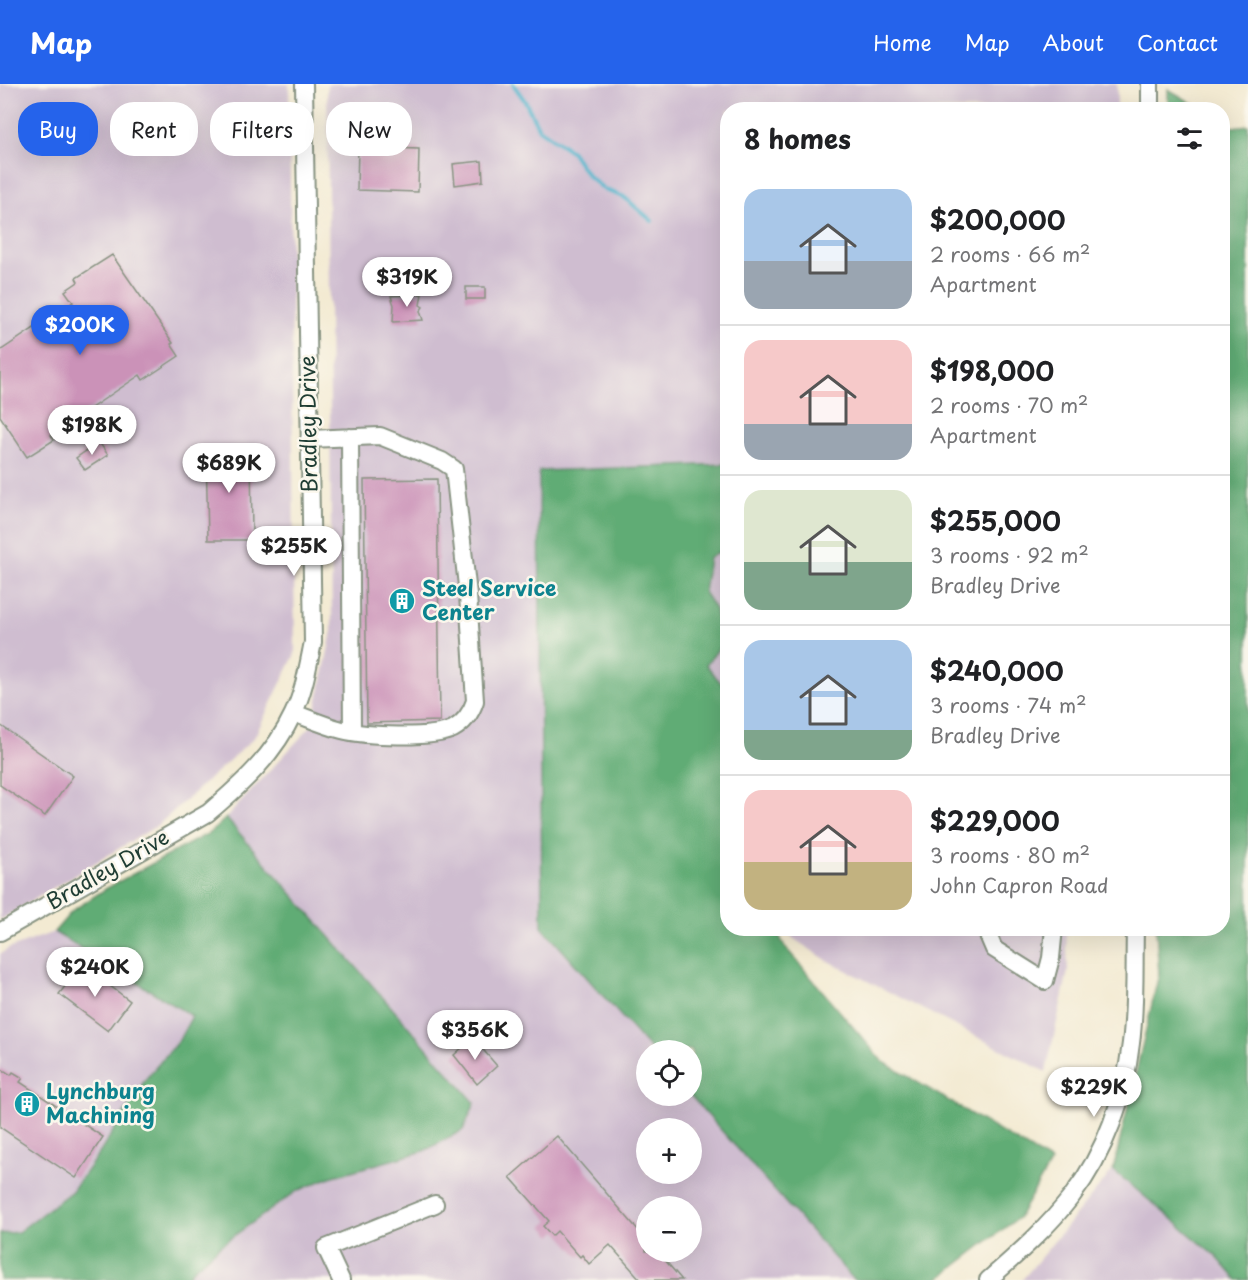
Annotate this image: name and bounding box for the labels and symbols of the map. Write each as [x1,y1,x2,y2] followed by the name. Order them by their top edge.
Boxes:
[365,257,449,308] pin: $319K
[38,305,122,356] pin: $200K
[290,355,324,493] street label: Bradley Drive
[50,405,134,456] pin: $198K
[187,443,271,494] pin: $689K
[252,526,336,577] pin: $255K
[422,571,556,627] place label: Steel Service Center
[387,586,417,616] building icon: Steel Service Center
[40,820,174,916] street label: Bradley Drive
[53,947,137,998] pin: $240K
[433,1010,517,1061] pin: $356K
[1052,1067,1136,1118] pin: $229K
[46,1074,155,1130] place label: Lynchburg Machining
[12,1089,42,1119] building icon: Lynchburg Machining

